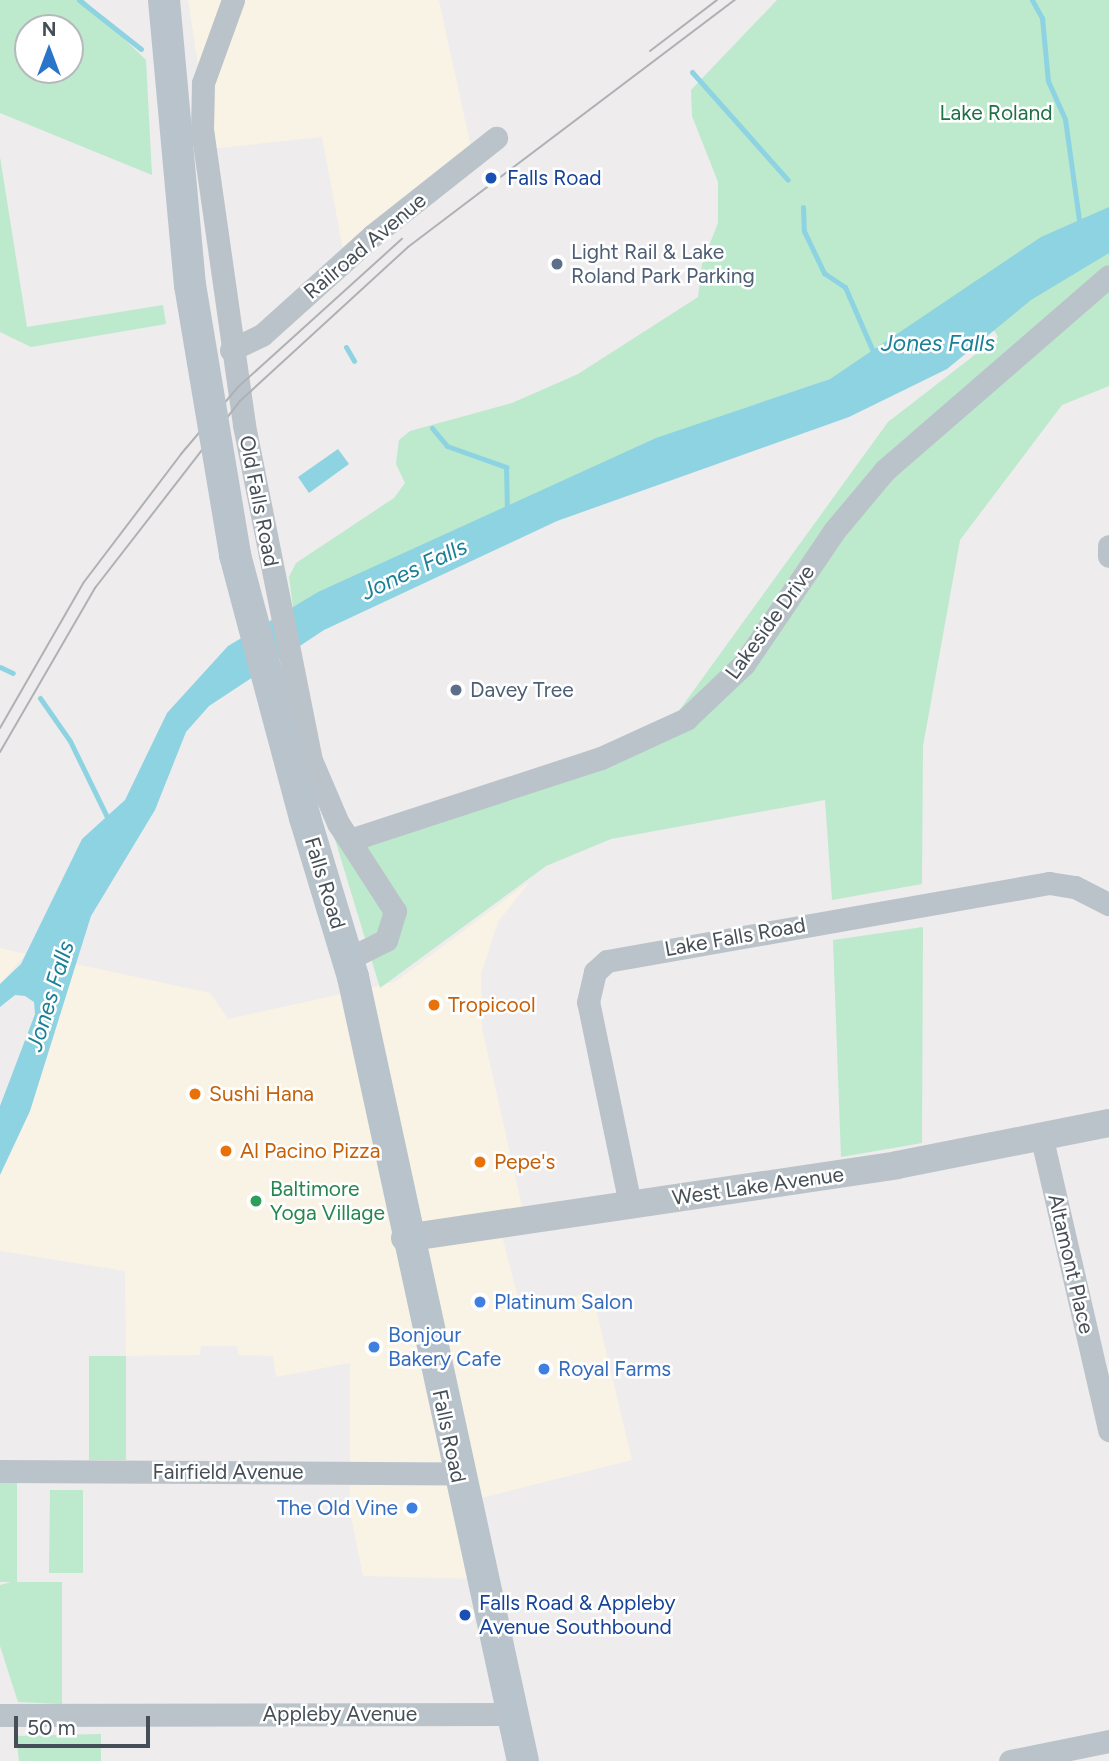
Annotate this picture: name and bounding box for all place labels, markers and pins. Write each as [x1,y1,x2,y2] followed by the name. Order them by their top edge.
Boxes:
[507,165,602,191] place label: Falls Road
[481,168,501,188] marker: Falls Road
[571,239,755,289] place label: Light Rail & Lake Roland Park Parking
[549,256,565,272] marker: Light Rail & Lake Roland Park Parking
[470,677,574,703] place label: Davey Tree
[448,682,464,698] marker: Davey Tree
[448,992,536,1018] place label: Tropicool
[426,997,442,1013] marker: Tropicool
[209,1081,314,1107] place label: Sushi Hana
[187,1086,203,1102] marker: Sushi Hana
[240,1138,380,1164] place label: Al Pacino Pizza
[218,1143,234,1159] marker: Al Pacino Pizza
[494,1149,555,1175] place label: Pepe's
[472,1154,488,1170] marker: Pepe's
[270,1176,385,1226] place label: Baltimore Yoga Village
[248,1193,264,1209] marker: Baltimore Yoga Village
[494,1289,633,1315] place label: Platinum Salon
[472,1294,488,1310] marker: Platinum Salon
[388,1322,501,1372] place label: Bonjour Bakery Cafe
[366,1339,382,1355] marker: Bonjour Bakery Cafe
[558,1356,671,1382] place label: Royal Farms
[536,1361,552,1377] marker: Royal Farms
[277,1495,398,1521] place label: The Old Vine
[404,1500,420,1516] marker: The Old Vine
[479,1590,676,1640] place label: Falls Road & Appleby Avenue Southbound
[457,1607,473,1623] marker: Falls Road & Appleby Avenue Southbound

